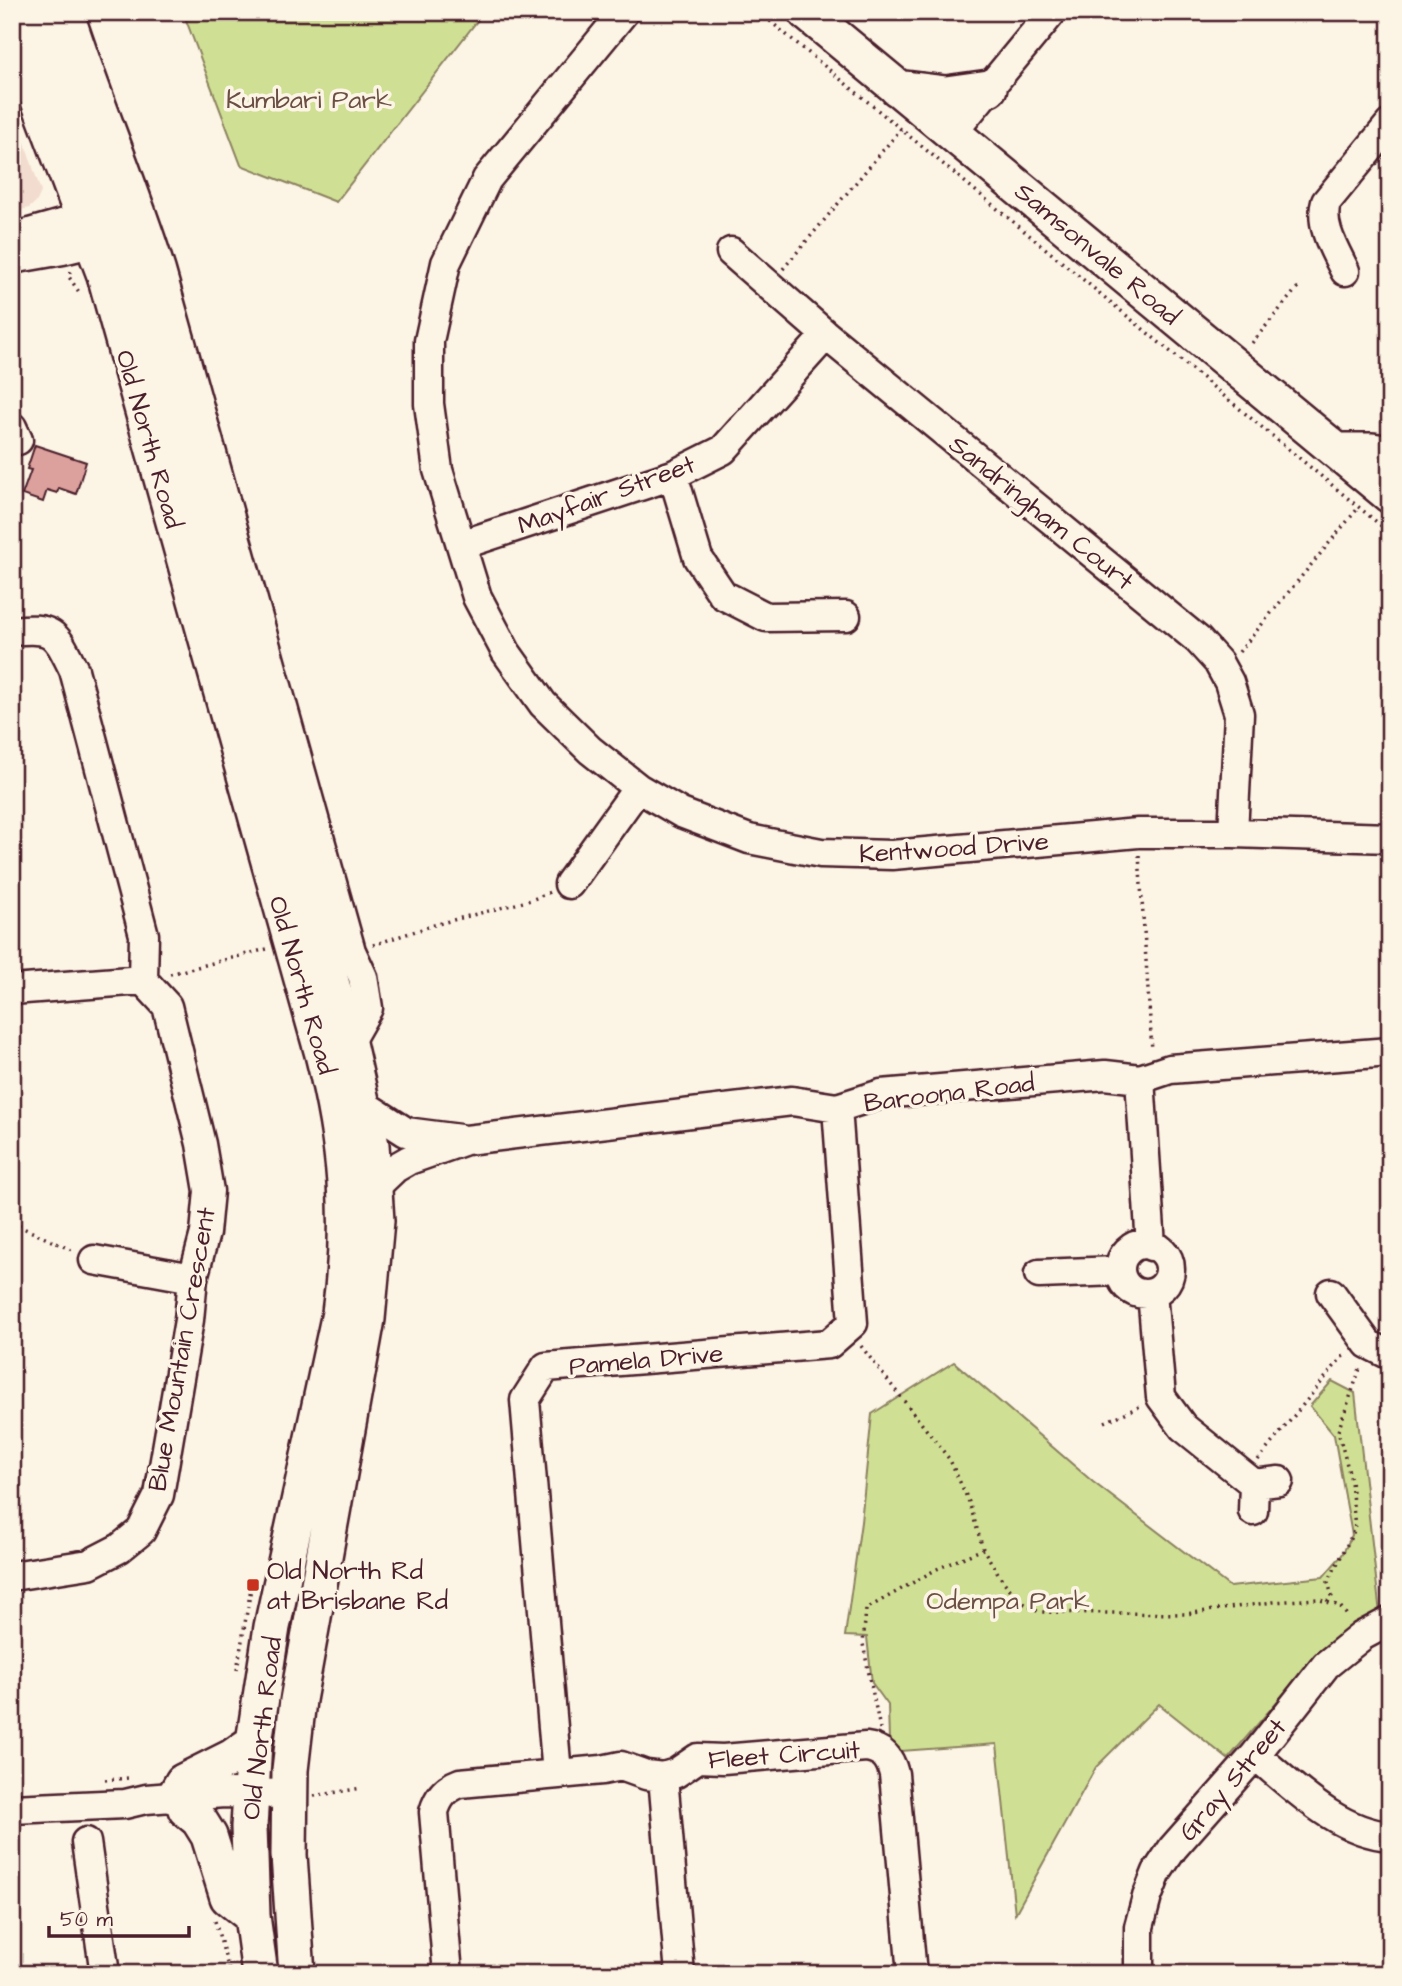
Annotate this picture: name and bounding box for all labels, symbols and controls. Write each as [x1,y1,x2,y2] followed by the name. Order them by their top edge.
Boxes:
[226,82,392,118] park label: Kumbari Park
[1007,174,1188,334] street label: Samsonvale Road
[106,346,192,533] street label: Old North Road
[940,427,1142,601] street label: Sandringham Court
[513,446,701,546] street label: Mayfair Street
[858,823,1050,873] street label: Kentwood Drive
[259,892,345,1079] street label: Old North Road
[862,1065,1037,1121] street label: Baroona Road
[139,1204,225,1494] street label: Blue Mountain Crescent
[568,1335,725,1385] street label: Pamela Drive
[267,1553,448,1619] place label: Old North Rd at Brisbane Rd
[245,1577,261,1593] marker: Old North Rd at Brisbane Rd
[926,1583,1090,1619] park label: Odempa Park
[233,1635,291,1822] street label: Old North Road
[1171,1710,1297,1850] street label: Gray Street
[707,1732,862,1778] street label: Fleet Circuit
[49,1895,189,1939] scale bar
[60,1905,114,1934] text: 50 m

